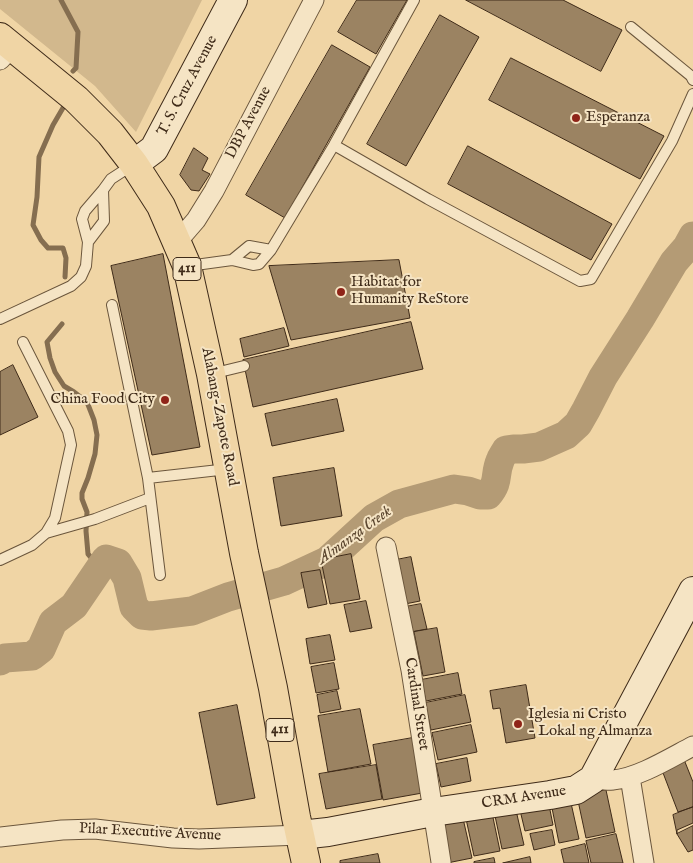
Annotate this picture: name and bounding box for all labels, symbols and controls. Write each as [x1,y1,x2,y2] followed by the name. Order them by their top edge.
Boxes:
[154,33,222,139] street label: T. S. Cruz Avenue
[222,84,276,162] street label: DBP Avenue
[586,109,650,127] place label: Esperanza
[570,112,582,124] marker: Esperanza
[173,258,201,280] road number: 411
[351,274,469,309] place label: Habitat for Humanity ReStore
[335,286,347,298] marker: Habitat for Humanity ReStore
[197,346,241,488] street label: Alabang-Zapote Road
[51,391,155,409] place label: China Food City
[159,394,171,406] marker: China Food City
[314,503,396,569] water label: Almanza Creek
[400,656,432,752] street label: Cardinal Street
[528,706,652,741] place label: Iglesia ni Cristo - Lokal ng Almanza
[266,718,294,742] road number: 411
[512,718,524,730] marker: Iglesia ni Cristo - Lokal ng Almanza
[480,782,568,814] street label: CRM Avenue
[78,820,222,846] street label: Pilar Executive Avenue

